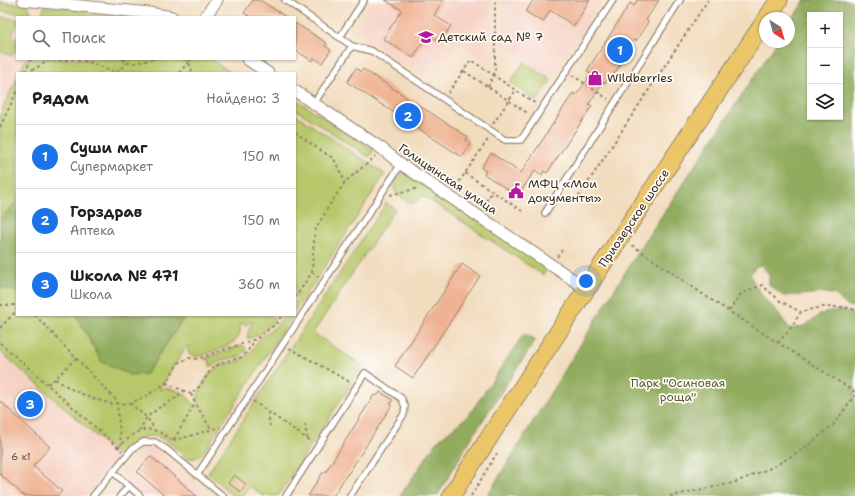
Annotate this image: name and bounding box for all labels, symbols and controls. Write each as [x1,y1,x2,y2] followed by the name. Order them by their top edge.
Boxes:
[759,12,795,48] north arrow
[807,12,843,120] map controls
[807,12,843,48] button: +
[16,16,296,60] search box
[30,27,52,49] icon: search
[62,28,106,48] text: Поиск
[417,28,435,46] school or university icon: Детский сад № 7
[438,29,543,45] place label: Детский сад № 7
[607,35,633,65] pin: 1
[807,48,843,84] button: −
[586,69,604,87] shop icon: Wildberries
[607,70,673,86] place label: Wildberries
[807,84,843,120] button: layers
[32,87,89,109] text: Рядом
[206,90,280,107] text: Найдено: 3
[395,101,421,131] pin: 2
[70,138,148,158] text: Суши маг
[395,140,501,218] street label: Голицынская улица
[42,148,48,165] text: 1
[242,148,280,165] text: 150 m
[70,158,153,175] text: Супермаркет
[595,166,673,270] street label: Приозерское шоссе
[528,176,602,206] place label: МФЦ «Мои документы»
[507,182,525,200] public building icon: МФЦ «Мои документы»
[70,202,142,222] text: Горздрав
[40,212,50,229] text: 2
[242,212,280,229] text: 150 m
[70,222,115,239] text: Аптека
[70,266,179,286] text: Школа № 471
[576,271,596,291] your location
[40,276,50,293] text: 3
[238,276,280,293] text: 360 m
[70,286,112,303] text: Школа
[631,375,725,405] park label: Парк "Осиновая роща"
[17,389,43,419] pin: 3
[11,450,31,463] house number: 6 к1

